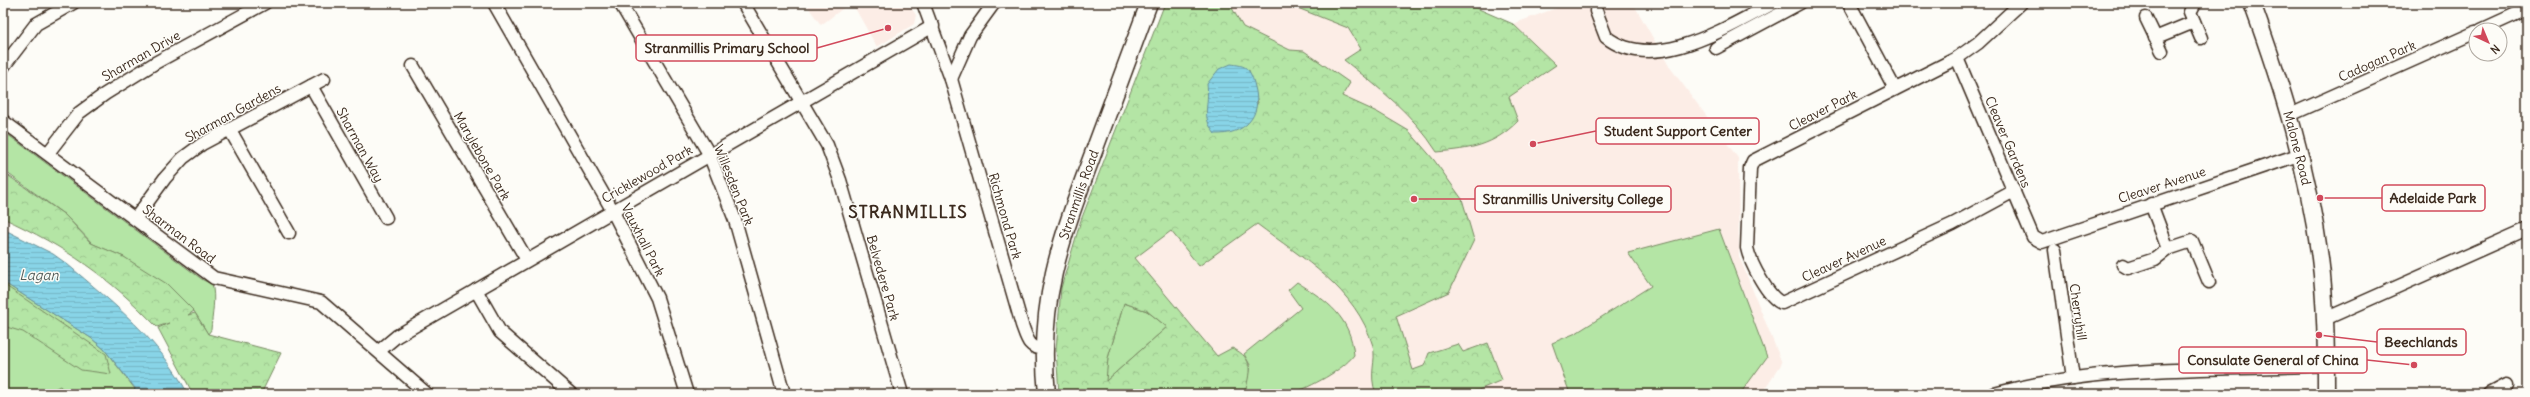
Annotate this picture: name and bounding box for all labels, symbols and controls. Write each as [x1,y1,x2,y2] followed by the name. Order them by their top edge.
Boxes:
[2468,22,2508,62] north arrow
[99,27,183,85] street label: Sharman Drive
[636,35,817,61] callout: Stranmillis Primary School
[2336,36,2419,86] street label: Cadogan Park
[645,39,809,57] text: Stranmillis Primary School
[2487,42,2503,57] text: N
[182,80,284,146] street label: Sharman Gardens
[1786,85,1860,134] street label: Cleaver Park
[1981,94,2035,190] street label: Cleaver Gardens
[332,105,388,185] street label: Sharman Way
[450,109,514,204] street label: Marylebone Park
[2280,109,2315,187] street label: Malone Road
[1596,118,1759,144] callout: Student Support Center
[1604,122,1752,140] text: Student Support Center
[598,141,696,207] street label: Cricklewood Park
[710,142,758,228] street label: Willesden Park
[1055,147,1102,242] street label: Stranmillis Road
[2116,163,2208,207] street label: Cleaver Avenue
[985,171,1026,262] street label: Richmond Park
[2382,185,2485,211] callout: Adelaide Park
[1475,186,1671,212] callout: Stranmillis University College
[2390,189,2476,207] text: Adelaide Park
[1483,190,1664,208] text: Stranmillis University College
[139,201,219,267] street label: Sharman Road
[617,201,669,280] street label: Vauxhall Park
[848,201,968,223] district label: STRANMILLIS
[1799,232,1889,286] street label: Cleaver Avenue
[863,233,903,323] street label: Belvedere Park
[19,266,60,284] water label: Lagan
[2066,282,2090,342] street label: Cherryhill
[2377,329,2466,355] callout: Beechlands
[2384,333,2458,351] text: Beechlands
[2179,347,2367,373] callout: Consulate General of China
[2187,351,2359,369] text: Consulate General of China

